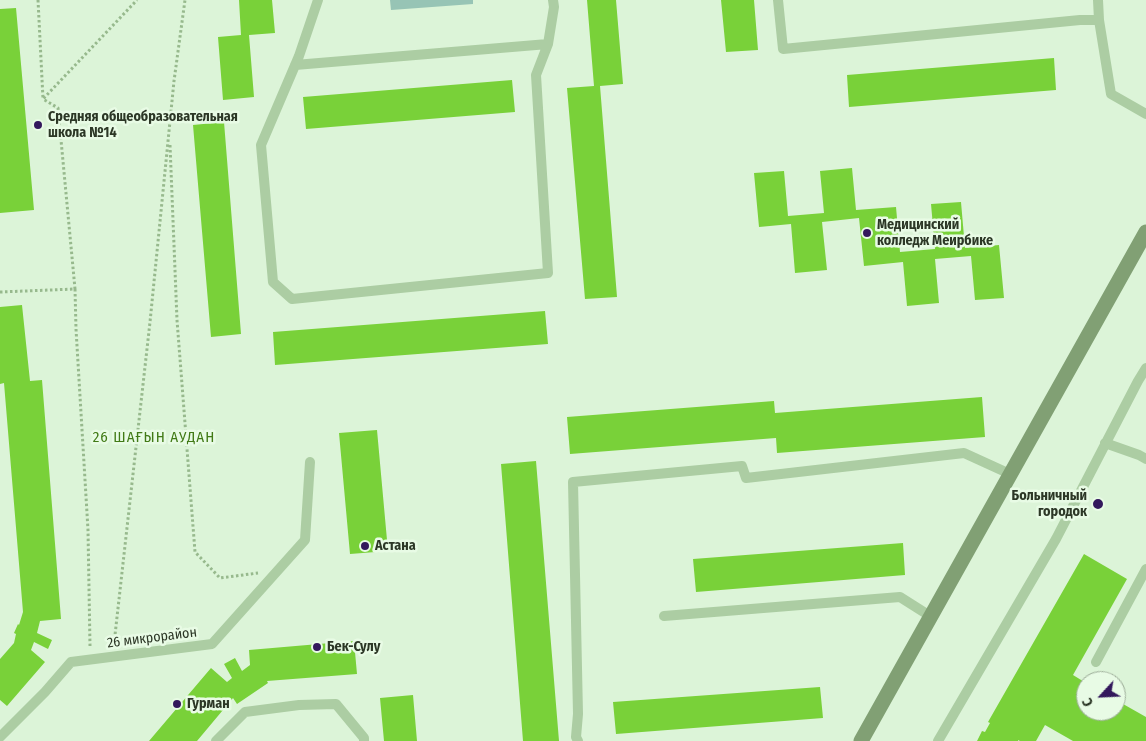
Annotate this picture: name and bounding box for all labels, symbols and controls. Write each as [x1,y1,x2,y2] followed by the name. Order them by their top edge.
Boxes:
[48,109,238,142] place label: Cредняя общеобразовательная школа №14
[32,119,44,131] marker: Cредняя общеобразовательная школа №14
[877,217,993,250] place label: Медицинский колледж Меирбике
[861,227,873,239] marker: Медицинский колледж Меирбике
[91,429,217,447] district label: 26 ШАҒЫН АУДАН
[1012,488,1087,520] place label: Больничный городок
[1091,497,1105,511] marker: Больничный городок
[375,538,416,554] place label: Астана
[359,540,371,552] marker: Астана
[106,624,198,652] street label: 26 микрорайон
[327,639,380,655] place label: Бек-Сулу
[311,641,323,653] marker: Бек-Сулу
[1076,671,1126,721] north arrow
[1079,695,1097,709] text: С
[187,696,230,712] place label: Гурман
[171,698,183,710] marker: Гурман

